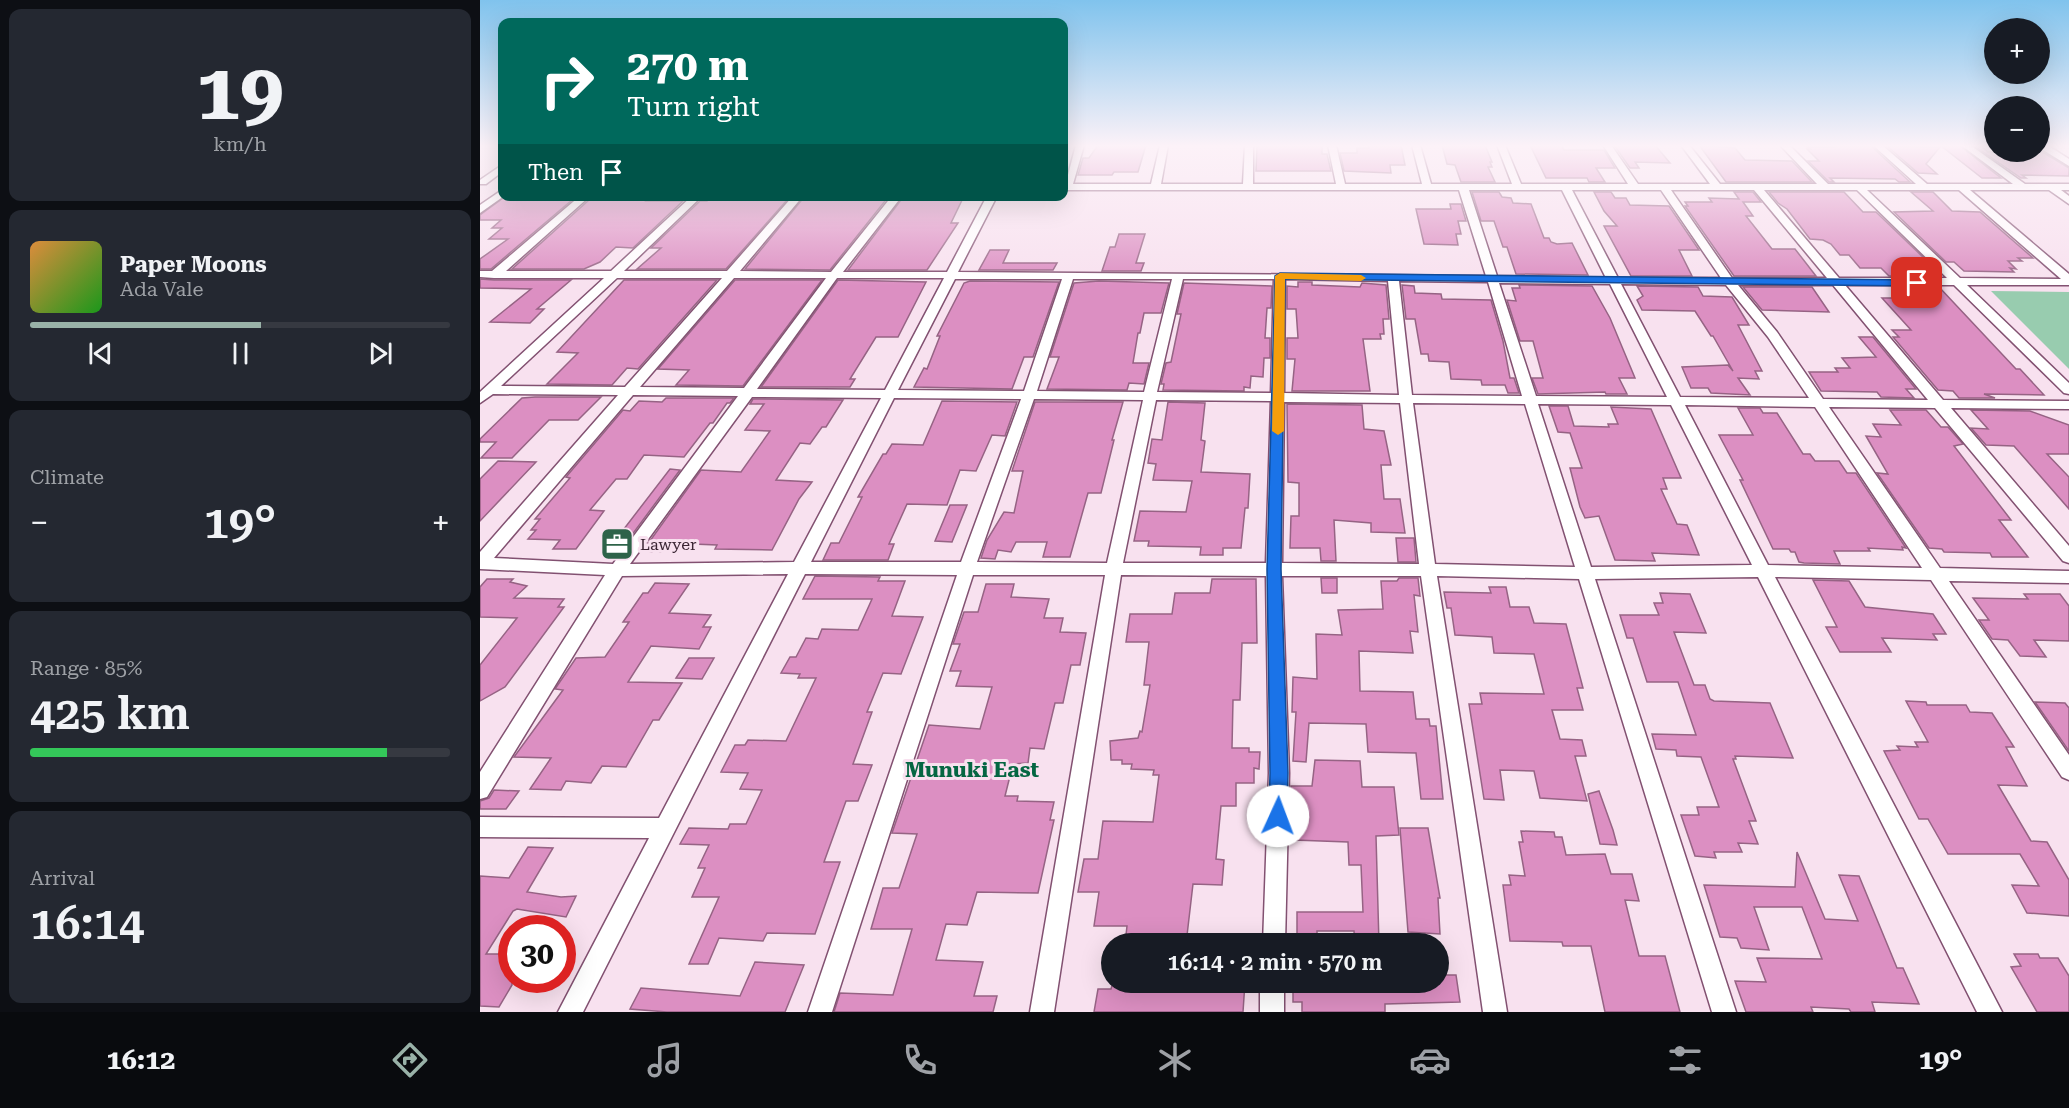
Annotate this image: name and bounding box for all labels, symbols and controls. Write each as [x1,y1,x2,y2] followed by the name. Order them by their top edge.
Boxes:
[1984,18,2050,162] map controls
[1984,18,2050,84] button: +
[627,41,749,90] text: 270 m
[528,42,606,120] icon: right
[196,47,284,138] text: 19
[627,91,760,123] text: Turn right
[1984,96,2050,162] button: −
[213,132,267,156] text: km/h
[595,156,628,189] icon: arrive
[528,160,583,185] text: Then
[120,252,267,277] text: Paper Moons
[1891,257,1942,308] pin
[1900,266,1933,299] icon: arrive
[120,277,203,301] text: Ada Vale
[84,337,117,370] icon: previous
[224,337,257,370] icon: pause
[364,337,397,370] icon: next
[30,465,104,489] text: Climate
[204,496,276,549] text: 19°
[30,503,48,542] text: −
[432,503,450,542] text: +
[599,526,635,562] office icon: Lawyer
[640,535,697,554] place label: Lawyer
[30,656,142,680] text: Range · 85%
[30,687,190,740] text: 425 km
[905,758,1040,782] district label: Munuki East
[1246,784,1310,848] position arrow
[30,866,95,890] text: Arrival
[30,897,144,950] text: 16:14
[498,915,576,993] speed limit sign: 30
[1168,950,1382,975] text: 16:14 · 2 min · 570 m
[389,1039,431,1081] icon: directions
[644,1039,686,1081] icon: music
[899,1039,941,1081] icon: phone
[1154,1039,1196,1081] icon: climate
[1409,1039,1451,1081] icon: car
[1664,1039,1706,1081] icon: filters
[107,1044,175,1076] text: 16:12
[1919,1044,1962,1076] text: 19°

